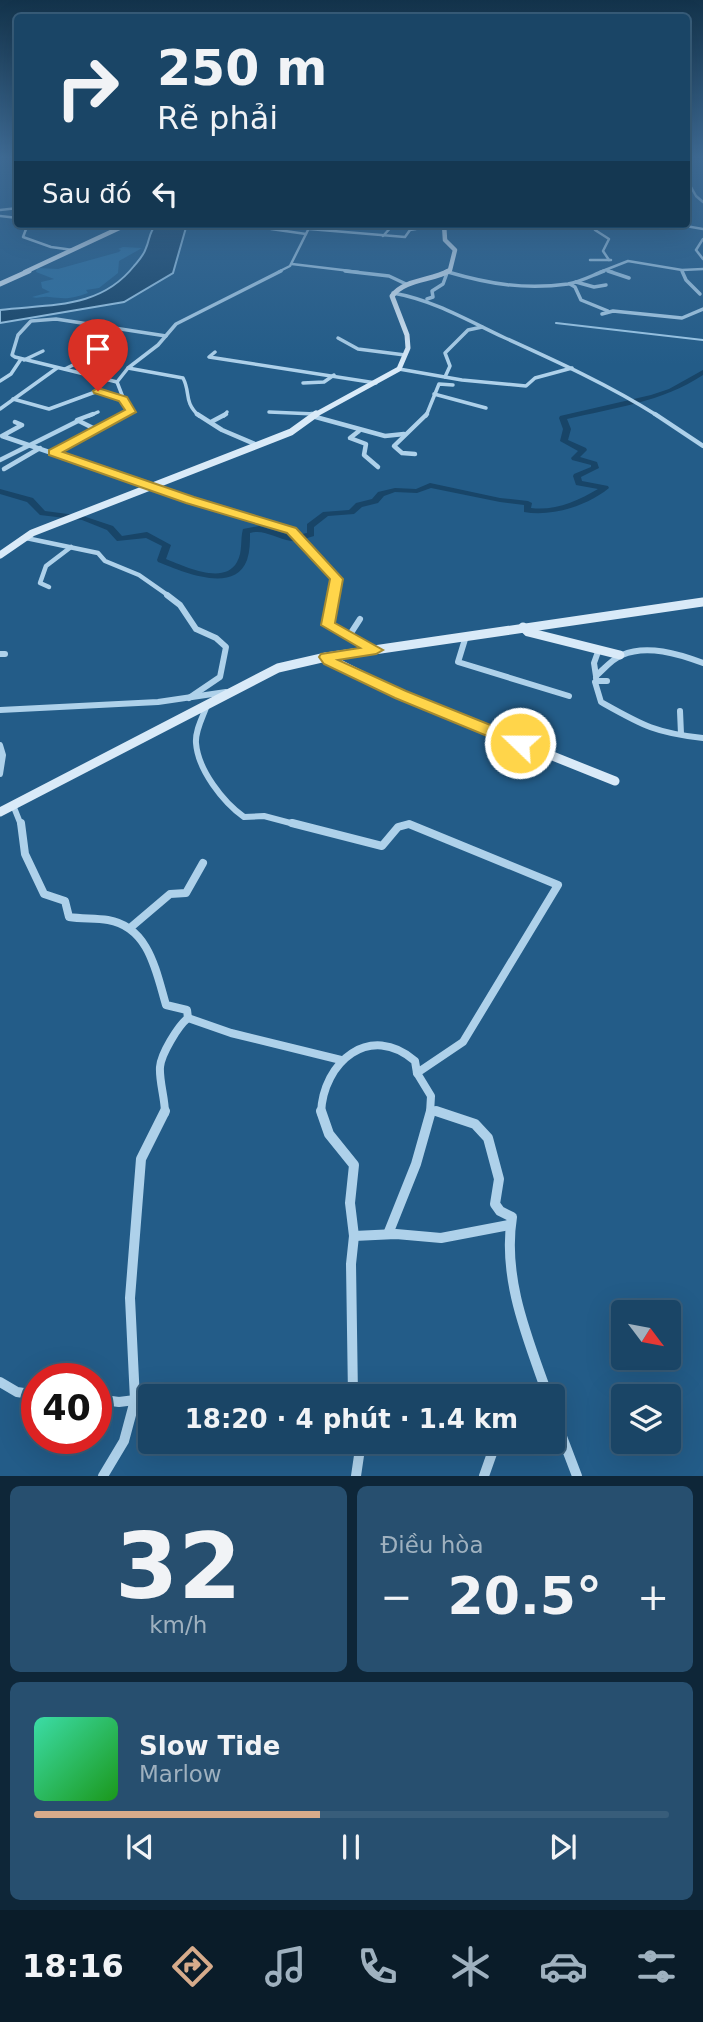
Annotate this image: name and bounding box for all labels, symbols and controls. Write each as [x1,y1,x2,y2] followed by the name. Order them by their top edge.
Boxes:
[157,40,327,97] text: 250 m
[42,42,133,133] icon: right
[157,99,278,137] text: Rẽ phải
[146,175,184,213] icon: left
[42,179,132,209] text: Sau đó
[68,319,128,391] pin
[79,330,117,368] icon: arrive
[483,706,557,780] position arrow
[611,1300,681,1370] north arrow
[611,1300,681,1454] map controls
[21,1363,112,1454] speed limit sign: 40
[611,1384,681,1454] button: layers
[185,1404,518,1434] text: 18:20 · 4 phút · 1.4 km
[115,1514,242,1619] text: 32
[381,1532,484,1558] text: Điều hòa
[448,1566,602,1626] text: 20.5°
[381,1575,412,1619] text: −
[637,1575,669,1619] text: +
[149,1612,207,1638] text: km/h
[139,1731,280,1761] text: Slow Tide
[139,1761,222,1787] text: Marlow
[121,1828,159,1866] icon: previous
[332,1828,370,1866] icon: pause
[544,1828,582,1866] icon: next
[168,1942,217,1991] icon: directions
[261,1942,310,1991] icon: music
[353,1942,402,1991] icon: phone
[446,1942,495,1991] icon: climate
[539,1942,588,1991] icon: car
[632,1942,681,1991] icon: filters
[22,1947,124,1985] text: 18:16

